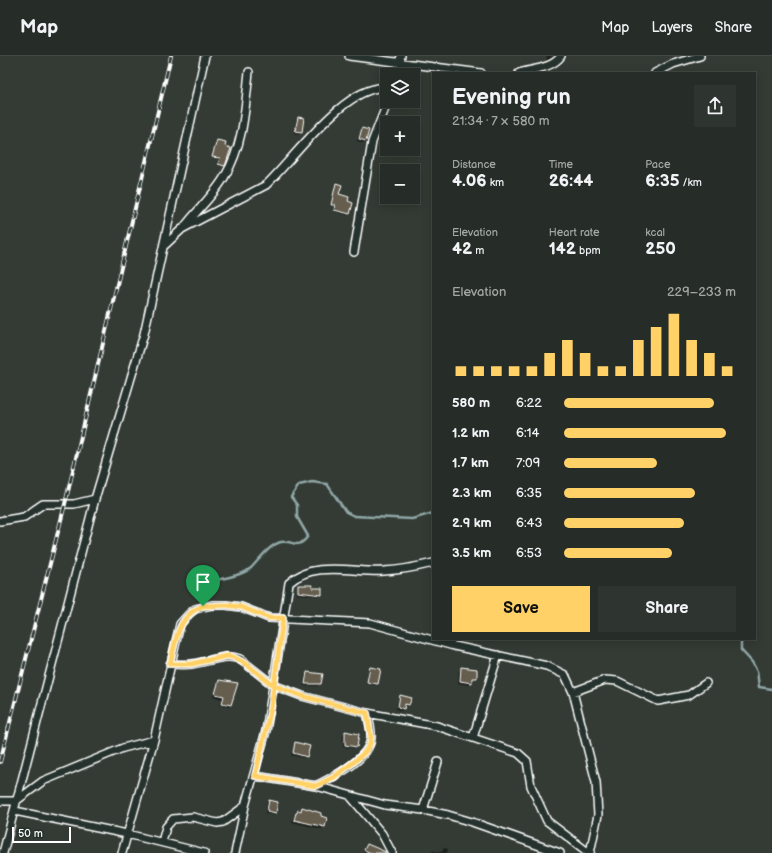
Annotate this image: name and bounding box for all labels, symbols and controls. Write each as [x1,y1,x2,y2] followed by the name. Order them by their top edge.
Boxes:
[20,16,58,39] text: Map
[601,19,629,36] text: Map
[651,19,693,36] text: Layers
[715,19,752,36] text: Share
[380,68,420,204] map controls
[380,68,420,108] button: layers
[452,84,571,111] text: Evening run
[694,85,736,127] button: share
[452,113,549,129] text: 21:34 · 7 × 580 m
[380,116,420,156] button: +
[452,158,496,171] text: Distance
[549,158,573,171] text: Time
[645,158,670,171] text: Pace
[380,164,420,204] button: −
[452,171,487,191] text: 4.06
[549,171,593,191] text: 26:44
[645,171,679,191] text: 6:35
[487,176,504,189] text: km
[679,176,702,189] text: /km
[452,226,498,239] text: Elevation
[549,226,599,239] text: Heart rate
[645,226,665,239] text: kcal
[452,239,472,259] text: 42
[549,239,576,259] text: 142
[645,239,676,259] text: 250
[472,244,484,257] text: m
[576,244,601,257] text: bpm
[452,284,506,300] text: Elevation
[667,284,736,300] text: 229–233 m
[452,395,490,411] text: 580 m
[516,395,542,411] text: 6:22
[452,425,490,441] text: 1.2 km
[516,425,540,441] text: 6:14
[452,455,489,471] text: 1.7 km
[516,455,540,471] text: 7:09
[452,485,492,501] text: 2.3 km
[516,485,542,501] text: 6:35
[452,515,492,531] text: 2.9 km
[516,515,543,531] text: 6:43
[452,545,491,561] text: 3.5 km
[516,545,542,561] text: 6:53
[186,565,220,606] pin
[192,571,214,593] icon: arrive
[452,586,590,632] button: Save
[598,586,736,632] button: Share
[12,825,71,844] scale bar
[18,827,43,840] text: 50 m

